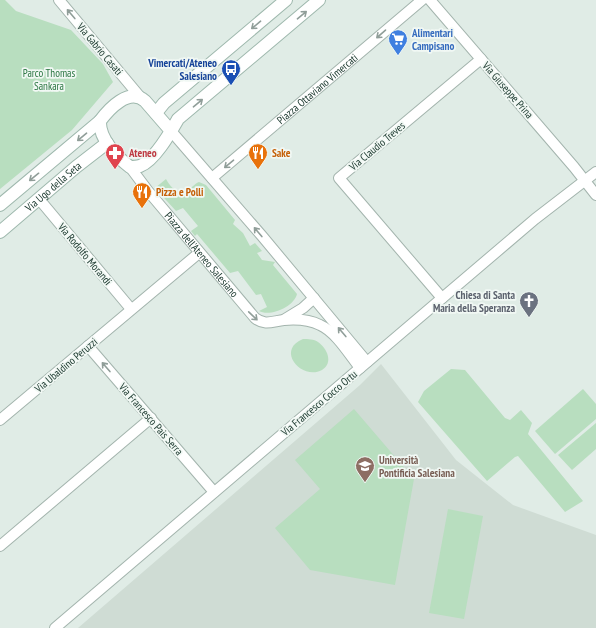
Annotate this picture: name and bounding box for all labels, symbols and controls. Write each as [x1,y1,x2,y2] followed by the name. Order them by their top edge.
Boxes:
[66,9,75,20] one-way arrow
[296,10,307,19] one-way arrow
[73,19,126,78] street label: Via Gabrio Casati
[251,21,262,30] one-way arrow
[411,26,454,53] place label: Alimentari Campisano
[387,28,409,56] supermarket icon: Alimentari Campisano
[376,30,387,39] one-way arrow
[274,51,361,127] street label: Piazza Ottaviano Vimercati
[147,56,217,83] place label: Vimercati/Ateneo Salesiano
[220,58,242,86] bus stop icon: Vimercati/Ateneo Salesiano
[479,58,537,121] street label: Via Giuseppe Prina
[23,66,75,93] park label: Parco Thomas Sankara
[192,98,203,107] one-way arrow
[345,118,408,174] street label: Via Claudio Treves
[77,132,87,141] one-way arrow
[104,142,126,170] pharmacy icon: Ateneo
[247,142,269,170] restaurant icon: Sake
[128,146,157,160] place label: Ateneo
[272,146,291,160] place label: Sake
[21,158,84,215] street label: Via Ugo della Seta
[224,159,234,168] one-way arrow
[28,172,39,181] one-way arrow
[131,181,153,209] restaurant icon: Pizza e Polli
[156,185,204,199] place label: Pizza e Polli
[162,209,242,300] street label: Piazza dell'Ateneo Salesiano
[54,219,115,288] street label: Via Rodolfo Morandi
[254,227,263,237] one-way arrow
[433,288,515,315] place label: Chiesa di Santa Maria della Speranza
[518,290,540,318] church icon: Chiesa di Santa Maria della Speranza
[248,311,258,320] one-way arrow
[337,326,346,337] one-way arrow
[31,335,100,396] street label: Via Ubaldino Peruzzi
[101,362,111,372] one-way arrow
[277,367,360,440] street label: Via Francesco Cocco Ortu
[115,379,186,458] street label: Via Francesco Pais Serra
[379,453,455,480] place label: Università Pontificia Salesiana
[354,455,376,483] school or university icon: Università Pontificia Salesiana

